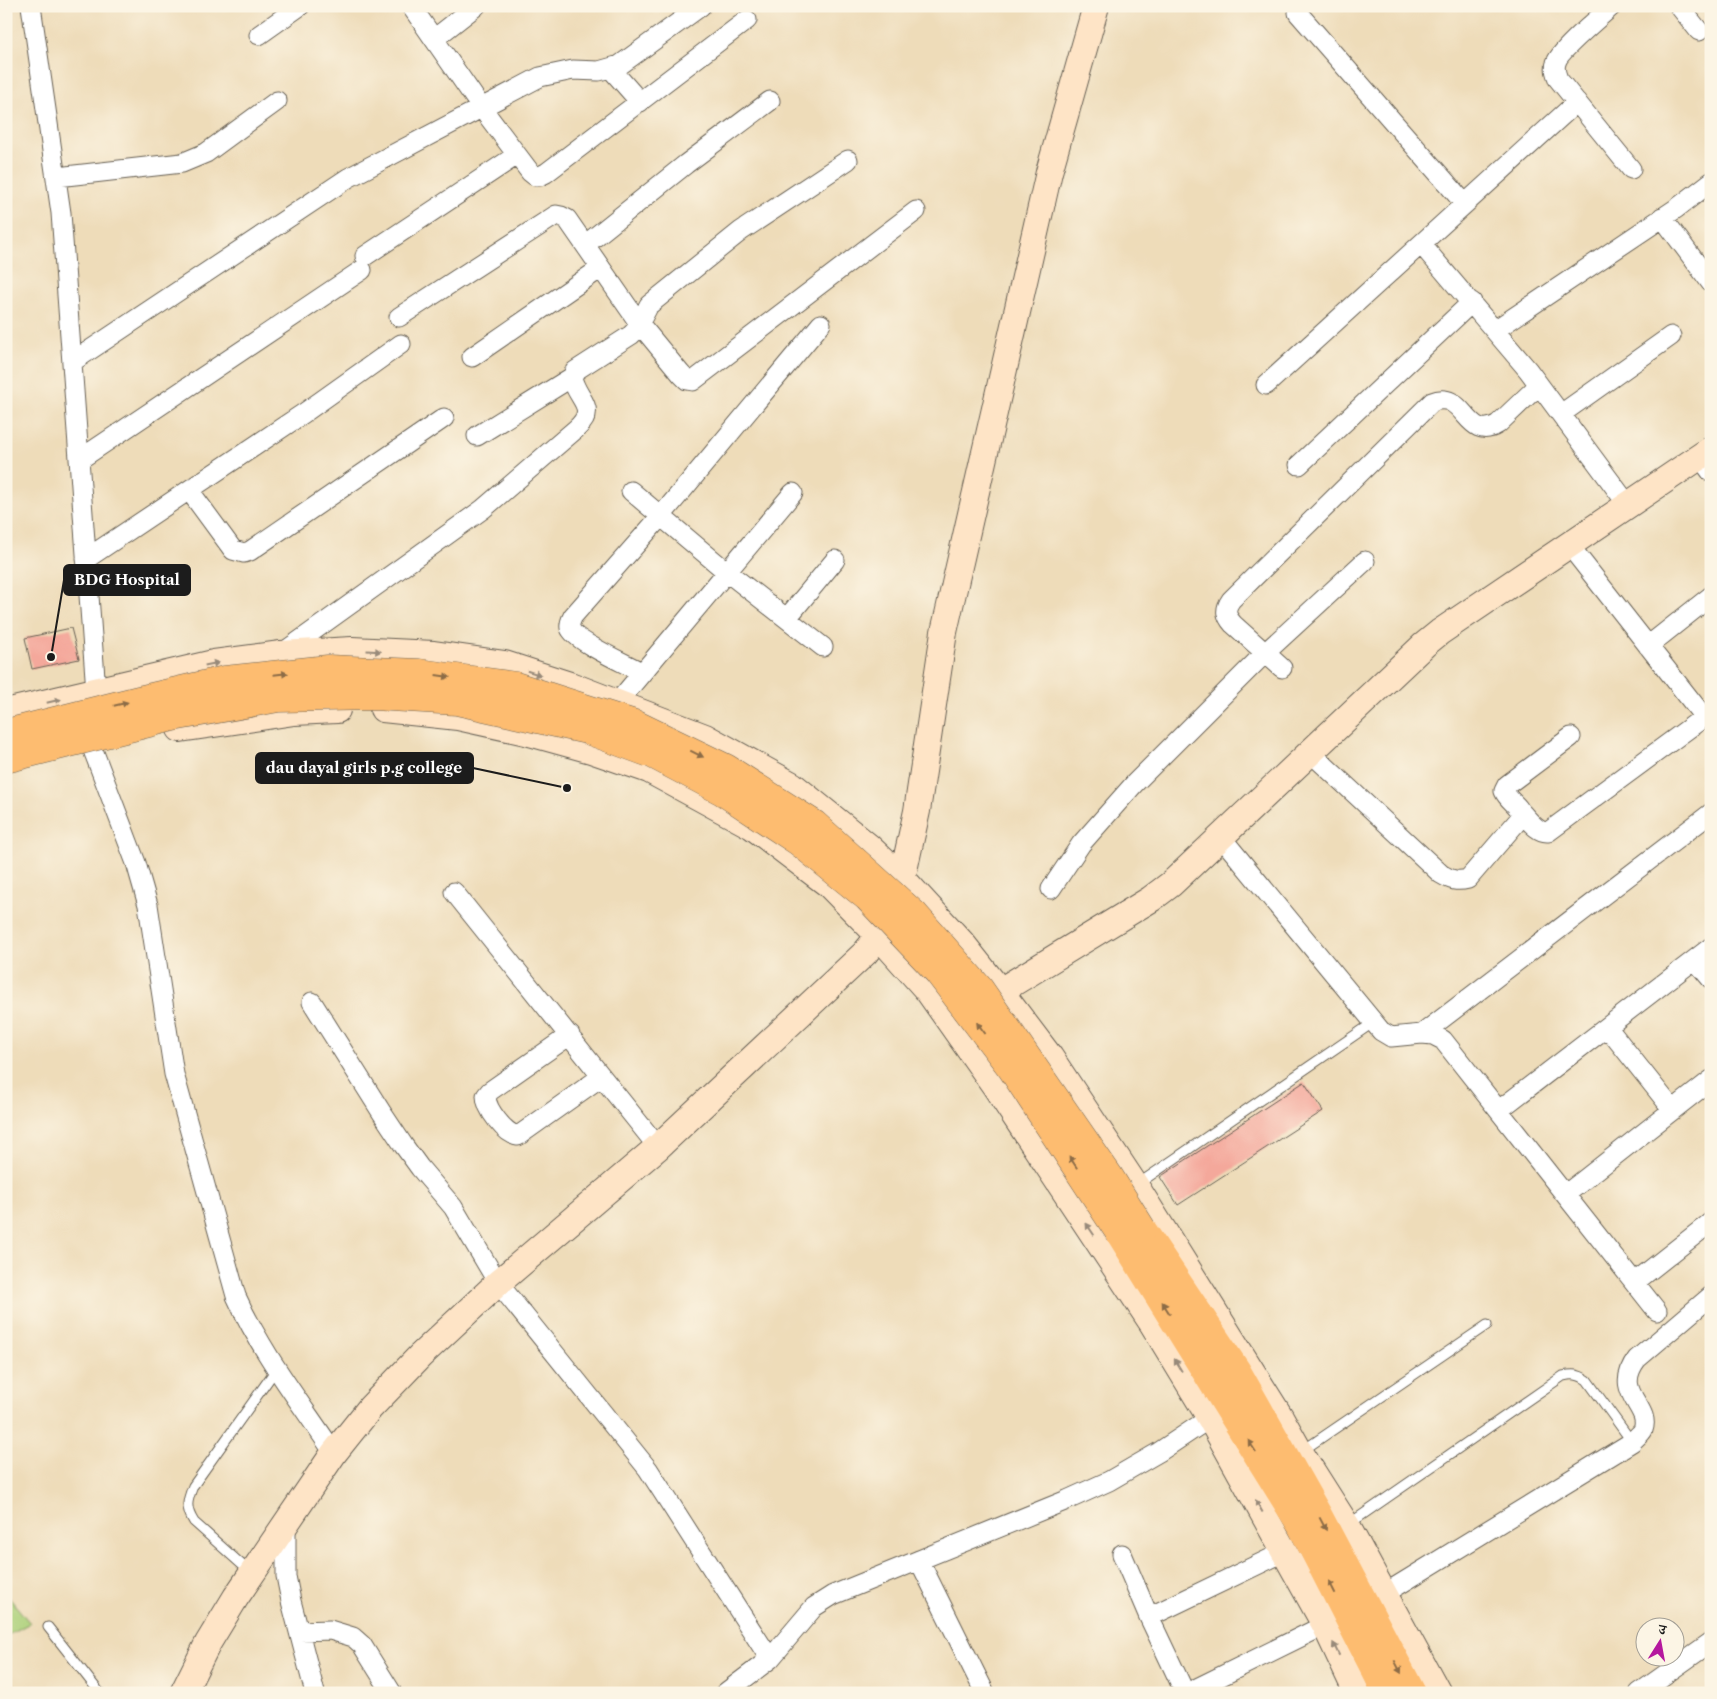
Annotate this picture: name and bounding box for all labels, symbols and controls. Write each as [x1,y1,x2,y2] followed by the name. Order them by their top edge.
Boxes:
[64,565,190,595] callout: BDG Hospital
[74,570,180,589] text: BDG Hospital
[366,647,382,655] one-way arrow
[204,660,220,668] one-way arrow
[273,670,289,678] one-way arrow
[526,670,541,678] one-way arrow
[435,672,451,680] one-way arrow
[46,697,61,705] one-way arrow
[114,700,129,708] one-way arrow
[690,750,704,758] one-way arrow
[256,753,473,783] callout: dau dayal girls p.g college
[266,758,462,777] text: dau dayal girls p.g college
[976,1021,986,1035] one-way arrow
[1068,1156,1078,1169] one-way arrow
[1085,1222,1094,1235] one-way arrow
[1162,1301,1171,1315] one-way arrow
[1173,1359,1183,1372] one-way arrow
[1248,1439,1257,1453] one-way arrow
[1254,1499,1263,1513] one-way arrow
[1319,1516,1327,1531] one-way arrow
[1328,1580,1336,1594] one-way arrow
[1634,1616,1684,1666] north arrow
[1656,1620,1669,1639] text: उ
[1332,1642,1340,1656] one-way arrow
[1394,1660,1402,1675] one-way arrow

